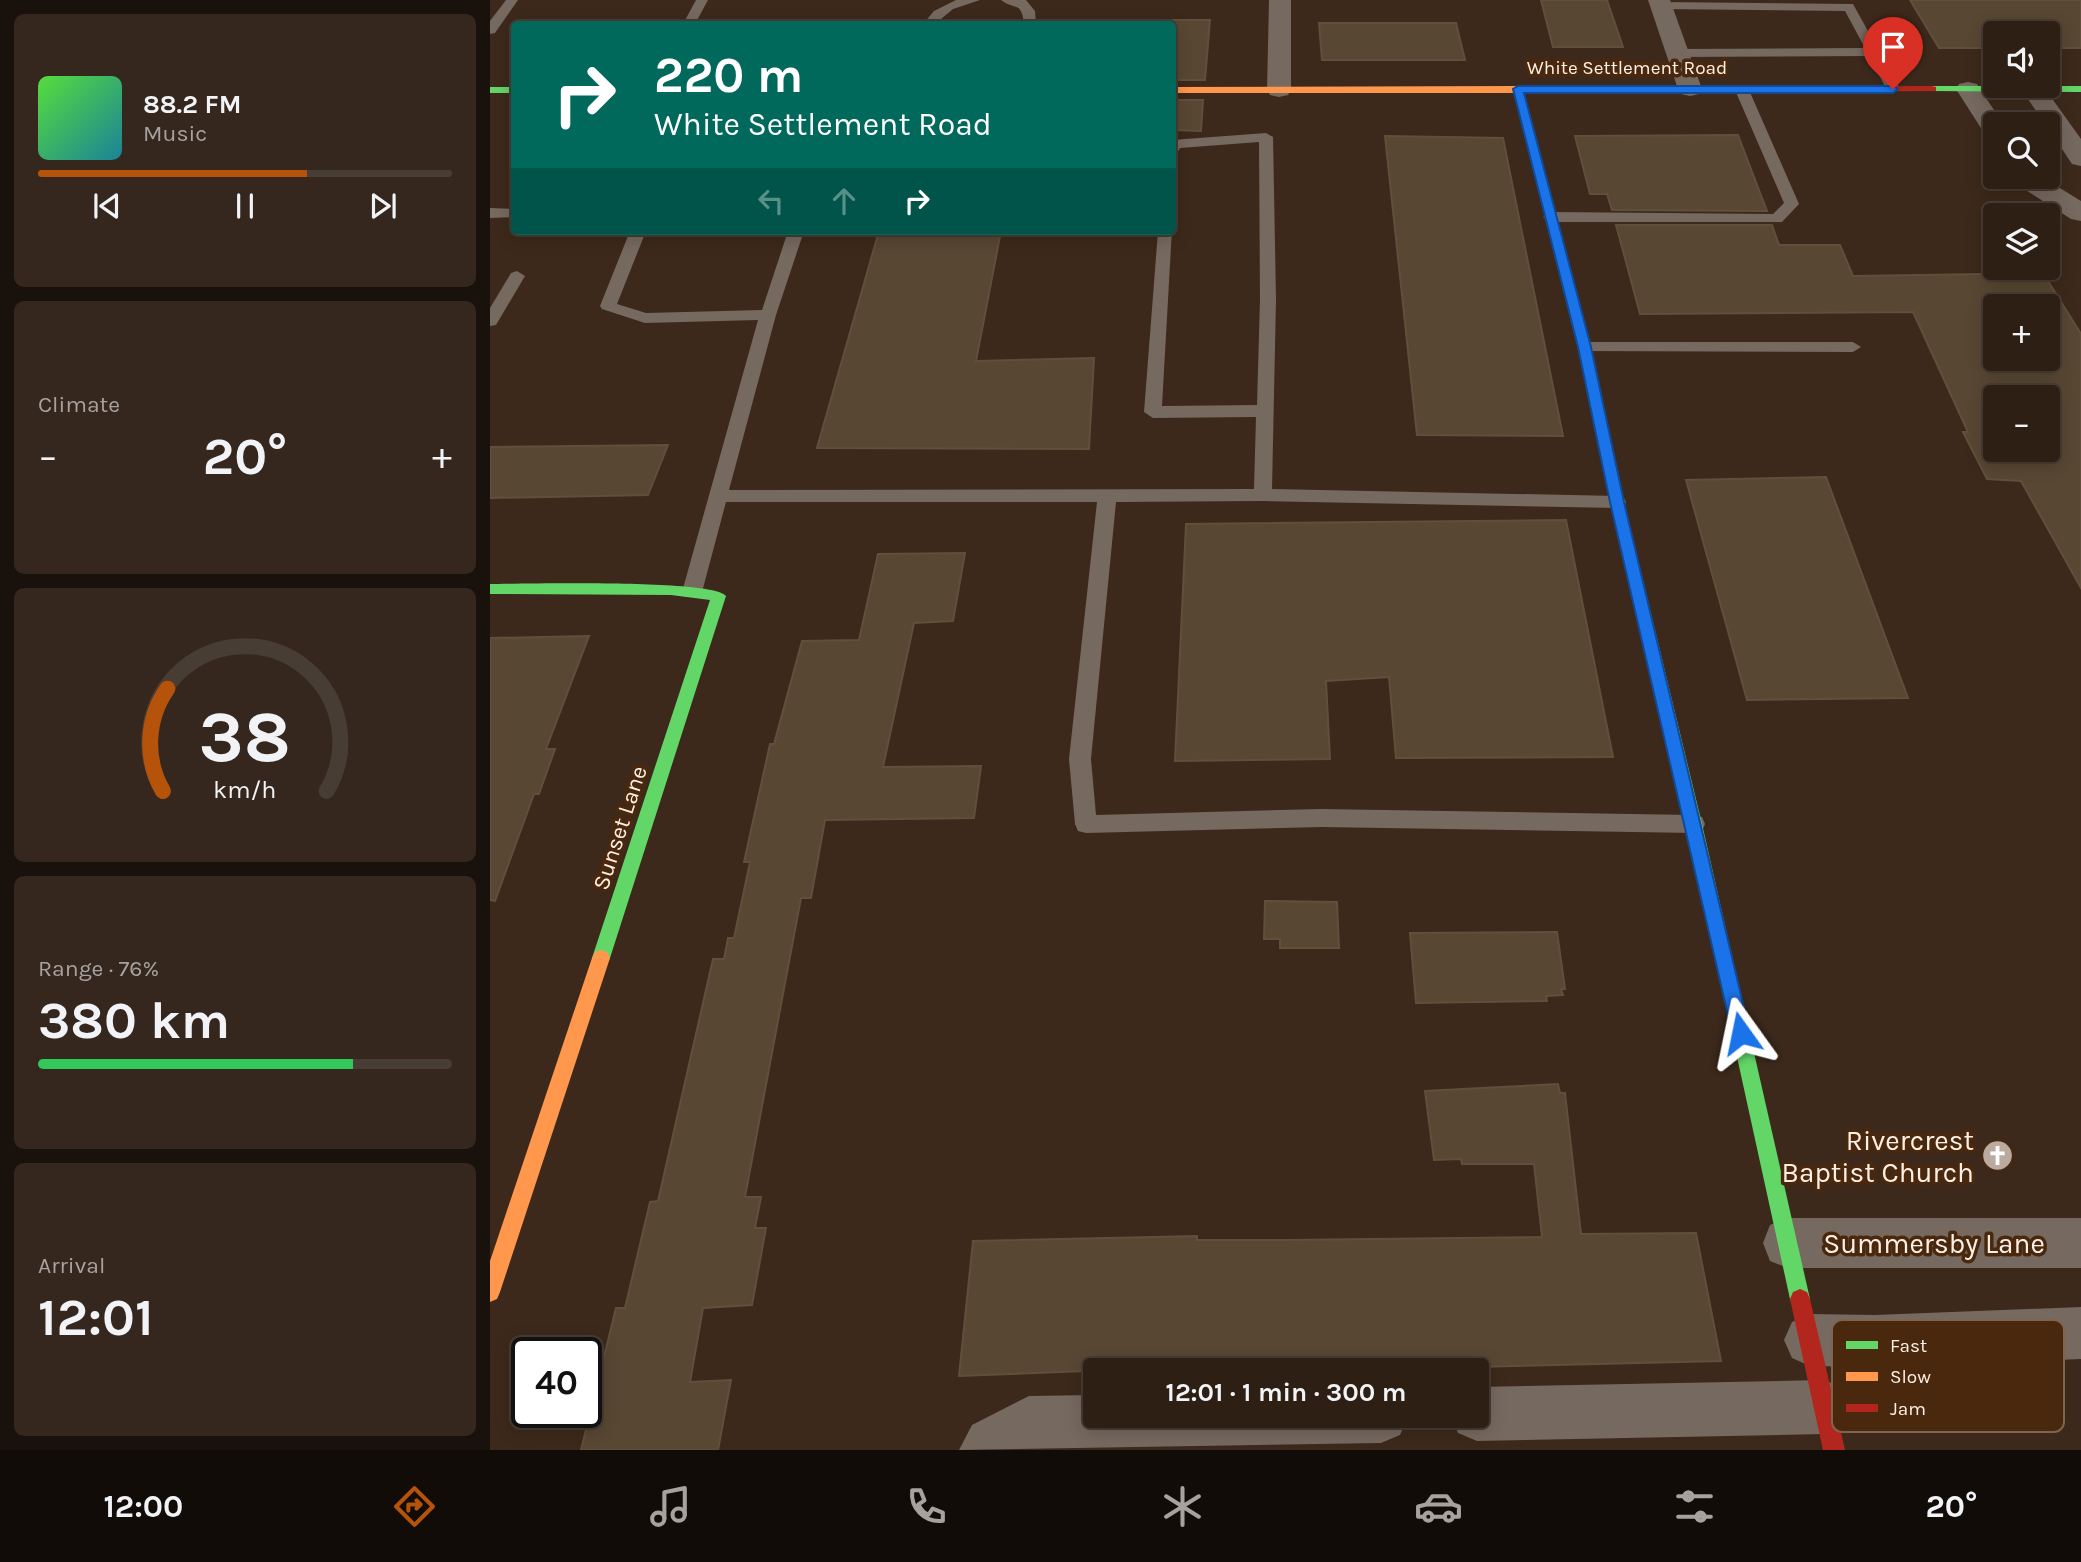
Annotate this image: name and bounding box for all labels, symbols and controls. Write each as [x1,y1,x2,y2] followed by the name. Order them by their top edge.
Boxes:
[1863,17,1923,89] pin
[1983,21,2060,462] map controls
[1983,21,2060,98] button: sound
[1874,28,1912,66] icon: arrive
[654,47,803,104] text: 220 m
[539,49,630,140] icon: right
[1527,57,1727,79] street label: White Settlement Road
[143,89,241,120] text: 88.2 FM
[654,106,992,143] text: White Settlement Road
[1983,112,2060,189] button: search
[143,120,207,147] text: Music
[752,182,790,220] icon: left
[825,182,863,220] icon: ahead
[898,182,936,220] icon: right
[88,187,126,225] icon: previous
[226,187,264,225] icon: pause
[364,187,402,225] icon: next
[1983,203,2060,280] button: layers
[1983,294,2060,371] button: +
[1983,385,2060,462] button: −
[38,391,120,418] text: Climate
[203,426,287,487] text: 20°
[38,434,58,479] text: −
[432,434,452,479] text: +
[199,694,291,779] text: 38
[587,763,653,893] street label: Sunset Lane
[213,775,277,804] text: km/h
[38,955,159,982] text: Range · 76%
[38,990,230,1051] text: 380 km
[1704,996,1778,1070] position arrow
[1782,1124,1974,1189] place label: Rivercrest Baptist Church
[1980,1139,2014,1173] church icon: Rivercrest Baptist Church
[1823,1227,2045,1260] street label: Summersby Lane
[38,1252,105,1279] text: Arrival
[38,1287,153,1348] text: 12:01
[1832,1320,2064,1432] legend
[1890,1335,1927,1357] text: Fast
[511,1337,602,1428] speed limit sign: 40
[1890,1366,1931,1388] text: Slow
[1166,1377,1406,1408] text: 12:01 · 1 min · 300 m
[1890,1398,1926,1420] text: Jam
[390,1482,439,1531] icon: directions
[646,1482,695,1531] icon: music
[902,1482,951,1531] icon: phone
[1158,1482,1207,1531] icon: climate
[1414,1482,1463,1531] icon: car
[1670,1482,1719,1531] icon: filters
[103,1488,183,1525] text: 12:00
[1925,1488,1977,1525] text: 20°

